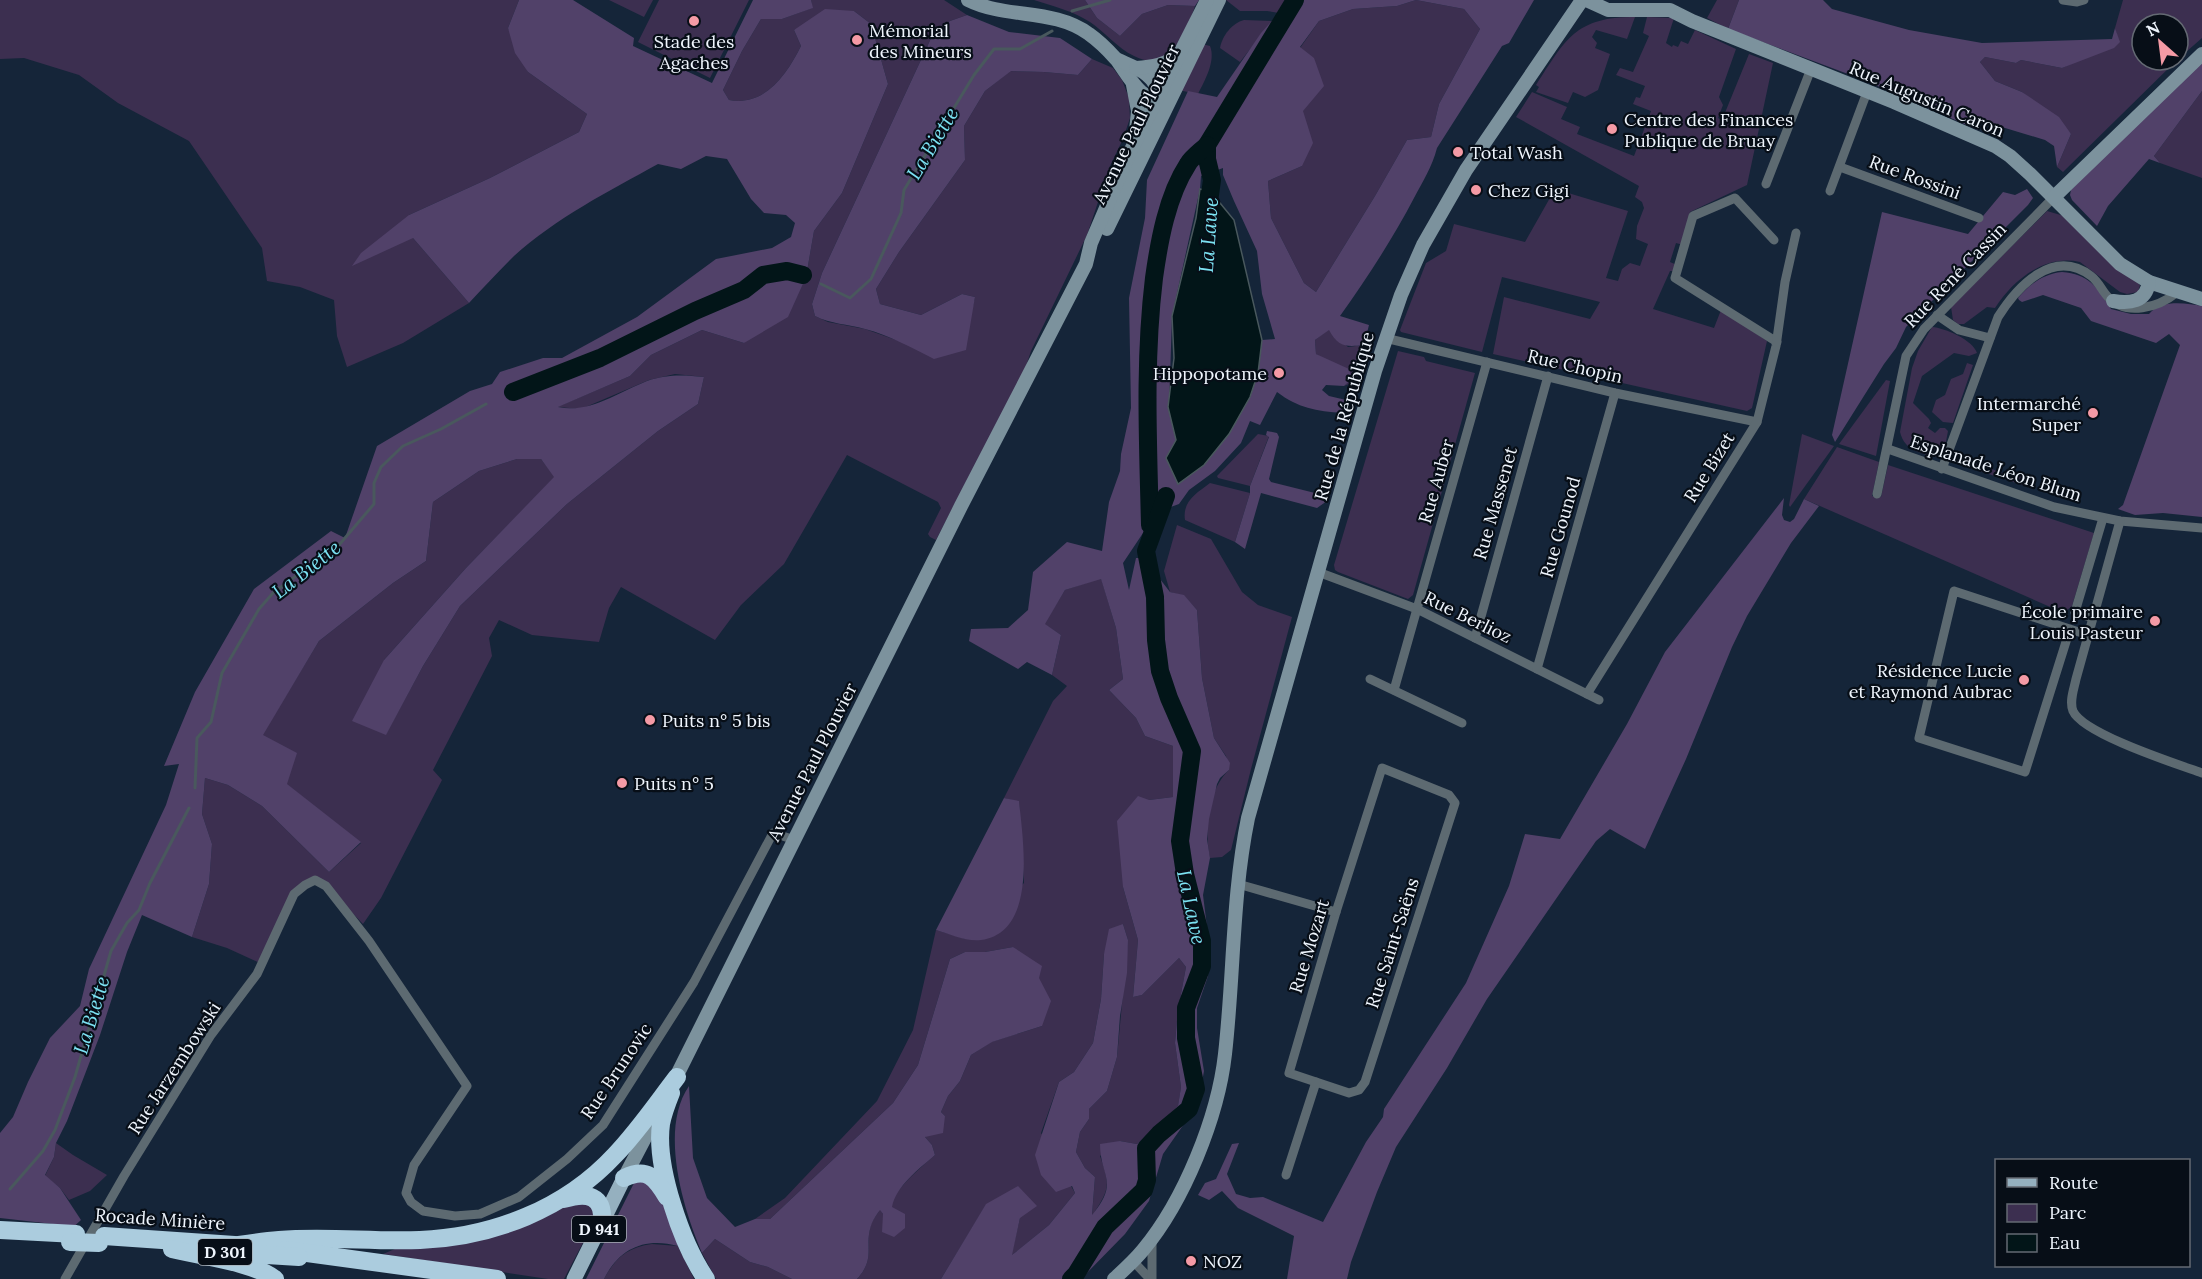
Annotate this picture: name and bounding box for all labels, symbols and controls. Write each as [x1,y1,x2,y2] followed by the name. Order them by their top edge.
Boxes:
[2130,12,2190,72] north arrow
[687,14,701,28] marker: Stade des Agaches
[2143,17,2163,40] text: N
[869,19,972,63] place label: Mémorial des Mineurs
[654,30,734,74] place label: Stade des Agaches
[850,33,864,47] marker: Mémorial des Mineurs
[1087,40,1185,208] street label: Avenue Paul Plouvier
[1846,56,2008,142] street label: Rue Augustin Caron
[901,102,963,184] water label: La Biette
[1624,108,1793,152] place label: Centre des Finances Publique de Bruay
[1605,122,1619,136] marker: Centre des Finances Publique de Bruay
[1470,141,1563,164] place label: Total Wash
[1451,145,1465,159] marker: Total Wash
[1866,150,1964,204] street label: Rue Rossini
[1488,179,1569,202] place label: Chez Gigi
[1469,183,1483,197] marker: Chez Gigi
[1193,196,1223,274] water label: La Lawe
[1899,218,2011,332] street label: Rue René Cassin
[1309,329,1379,503] street label: Rue de la République
[1525,344,1625,388] street label: Rue Chopin
[1153,362,1267,385] place label: Hippopotame
[1272,366,1286,380] marker: Hippopotame
[1977,392,2081,436] place label: Intermarché Super
[2086,406,2100,420] marker: Intermarché Super
[1678,428,1740,506] street label: Rue Bizet
[1907,429,2085,507] street label: Esplanade Léon Blum
[1413,436,1459,526] street label: Rue Auber
[1468,444,1522,562] street label: Rue Massenet
[1535,474,1585,580] street label: Rue Gounod
[267,534,345,604] water label: La Biette
[1420,586,1516,648] street label: Rue Berlioz
[2021,600,2143,644] place label: École primaire Louis Pasteur
[2148,614,2162,628] marker: École primaire Louis Pasteur
[1849,659,2012,703] place label: Résidence Lucie et Raymond Aubrac
[2017,673,2031,687] marker: Résidence Lucie et Raymond Aubrac
[762,679,862,846] street label: Avenue Paul Plouvier
[662,709,770,732] place label: Puits n° 5 bis
[643,713,657,727] marker: Puits n° 5 bis
[634,772,714,795] place label: Puits n° 5
[615,776,629,790] marker: Puits n° 5
[1172,867,1212,947] water label: La Lawe
[1360,875,1424,1011] street label: Rue Saint-Saëns
[1284,896,1334,996] street label: Rue Mozart
[67,973,115,1057] water label: La Biette
[123,997,225,1139] street label: Rue Jarzembowski
[575,1018,657,1124] street label: Rue Brunovic
[1995,1159,2190,1267] legend
[2049,1171,2098,1194] text: Route
[2049,1201,2086,1224] text: Parc
[94,1203,226,1235] street label: Rocade Minière
[572,1216,626,1242] road number: D 941
[2049,1231,2080,1254] text: Eau
[198,1239,252,1265] road number: D 301
[1203,1250,1242,1273] place label: NOZ
[1184,1254,1198,1268] marker: NOZ

